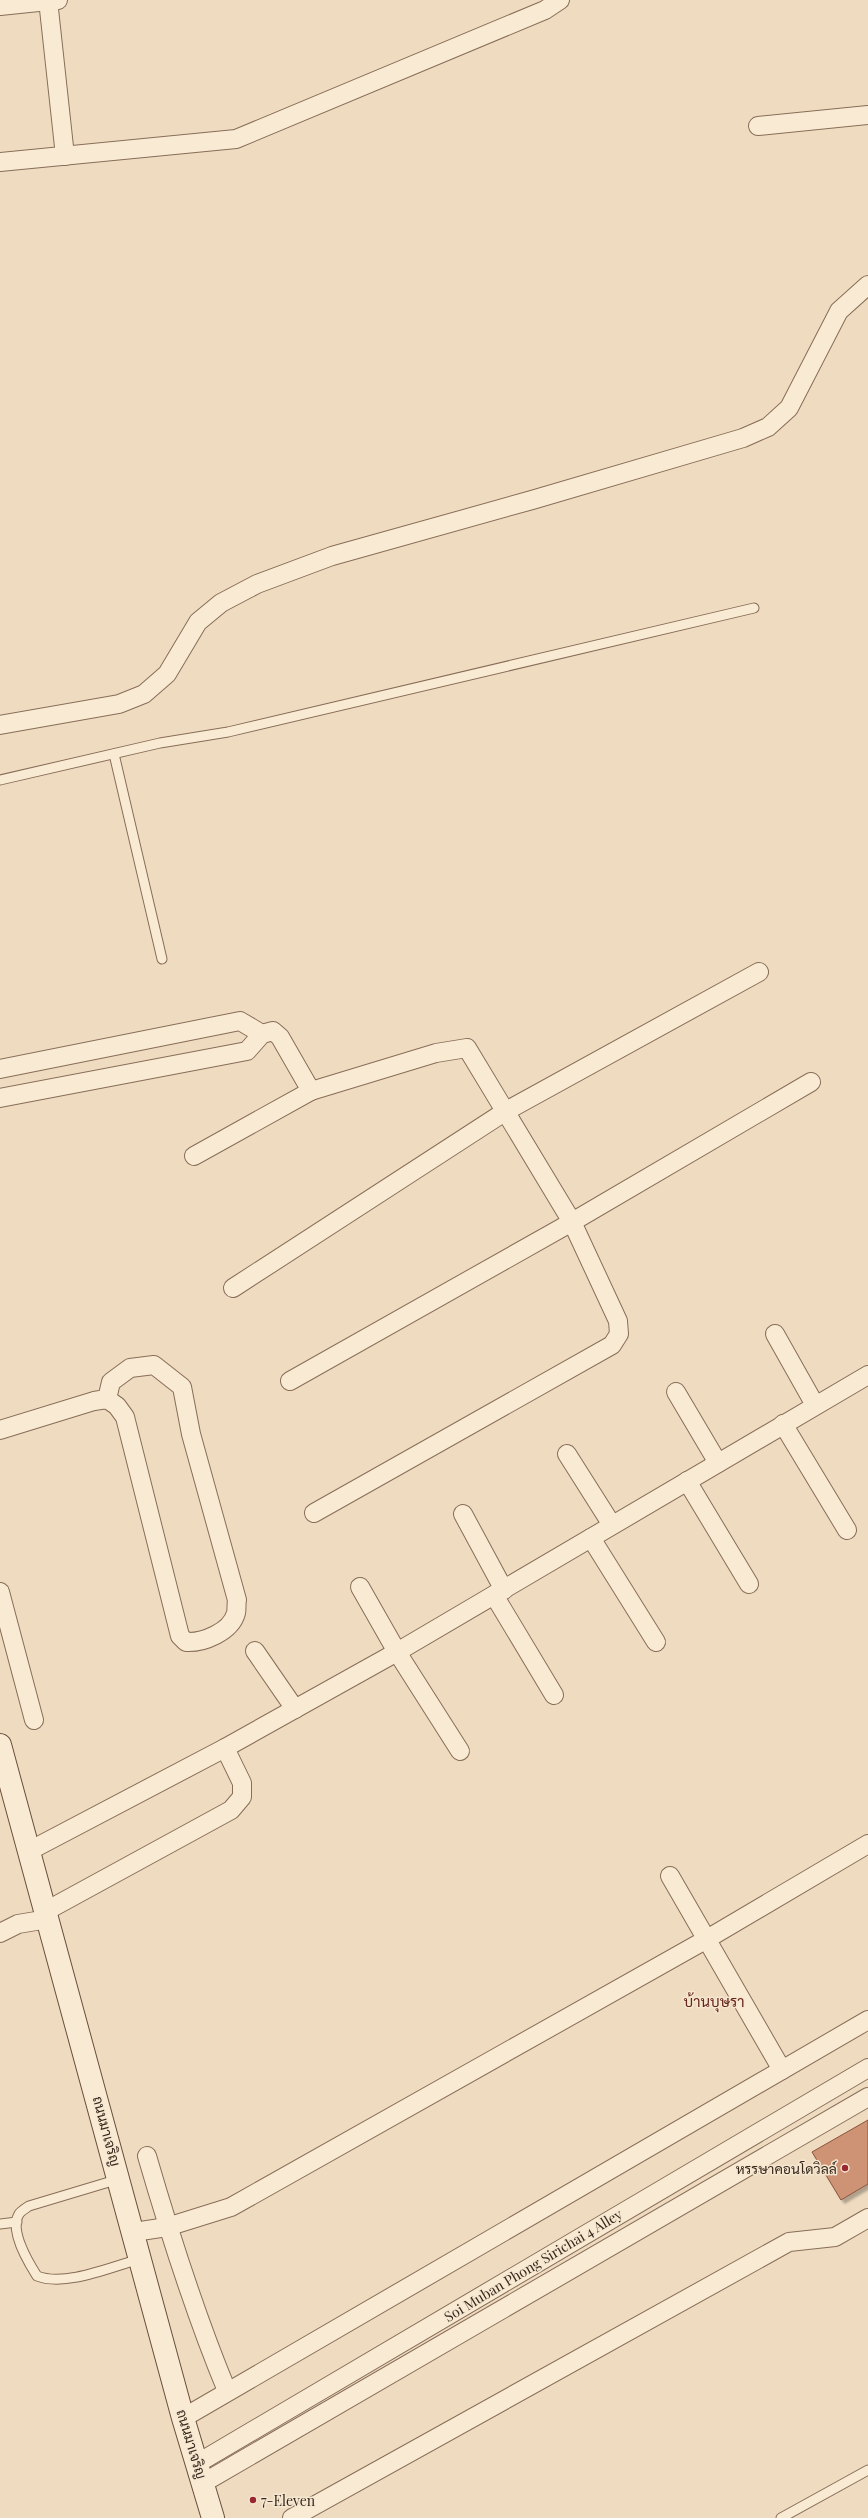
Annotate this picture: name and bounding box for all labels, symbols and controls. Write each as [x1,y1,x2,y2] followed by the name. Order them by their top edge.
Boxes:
[684,1991,744,2013] district label: บ้านบุษรา
[89,2094,125,2168] street label: ถนนมาเจริญ
[736,2159,837,2178] place label: หรรษาคอนโดวิลล์
[840,2163,850,2173] marker: หรรษาคอนโดวิลล์
[440,2204,626,2326] street label: Soi Muban Phong Sirichai 4 Alley
[172,2407,212,2481] street label: ถนนมาเจริญ
[261,2491,316,2510] place label: 7-Eleven
[248,2495,258,2505] marker: 7-Eleven

